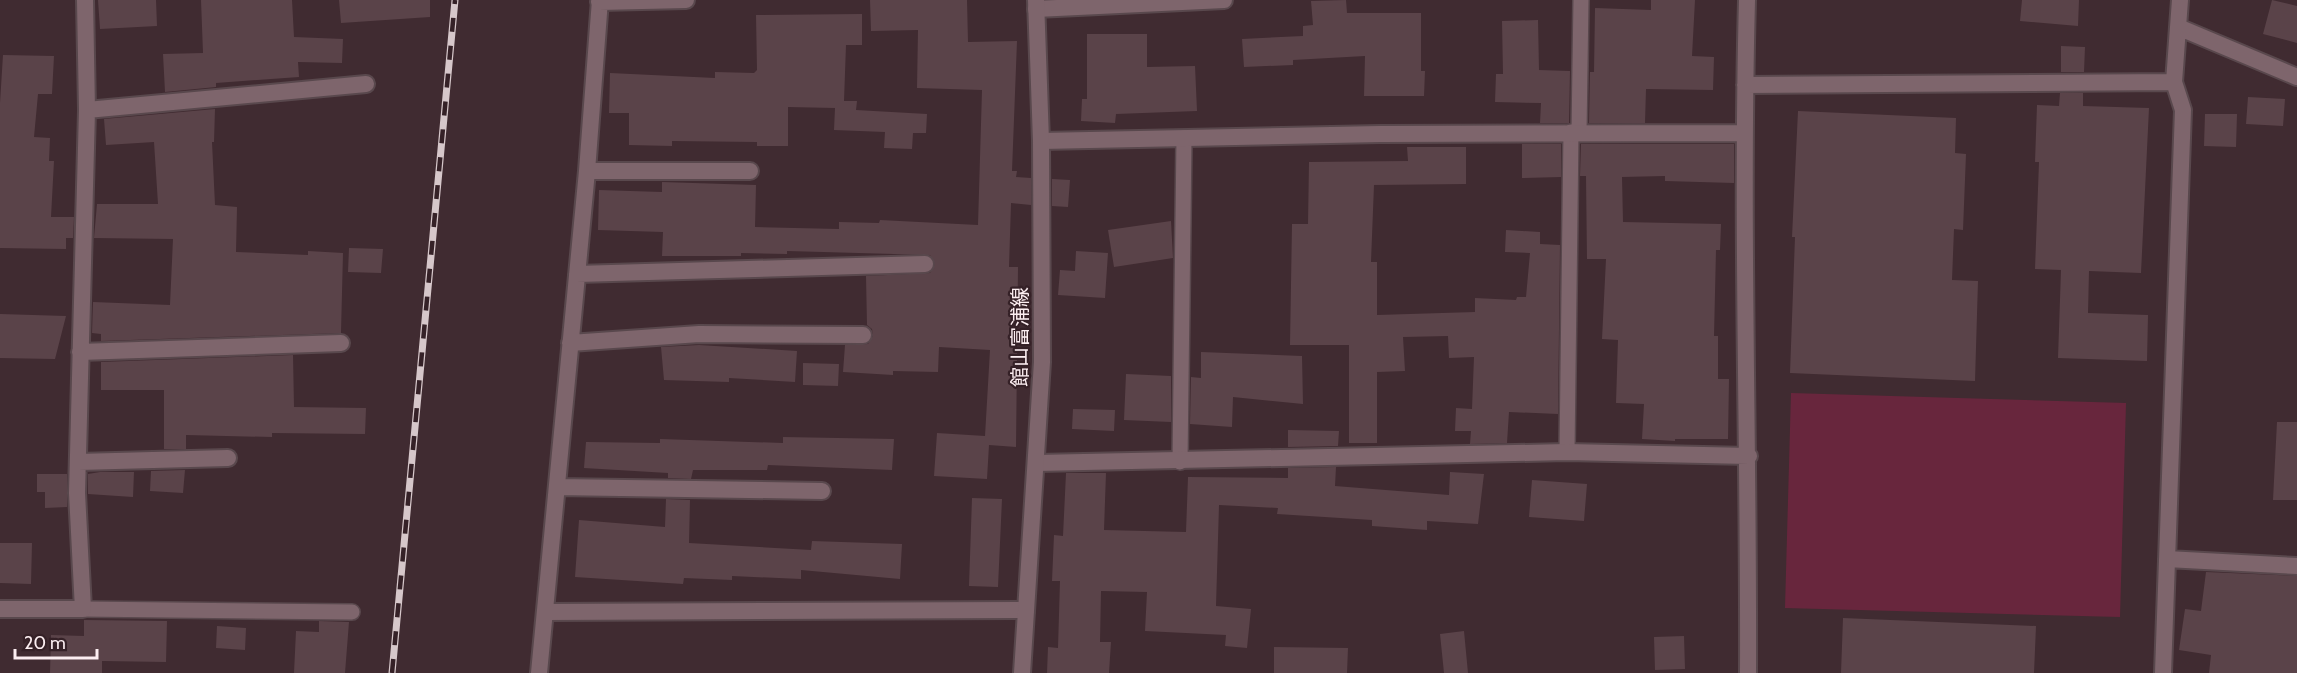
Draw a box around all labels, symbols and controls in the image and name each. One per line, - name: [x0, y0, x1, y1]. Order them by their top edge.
- street label: 館山富浦線: [1008, 287, 1032, 387]
- scale bar: [15, 622, 98, 660]
- text: 20 m: [24, 632, 66, 654]

